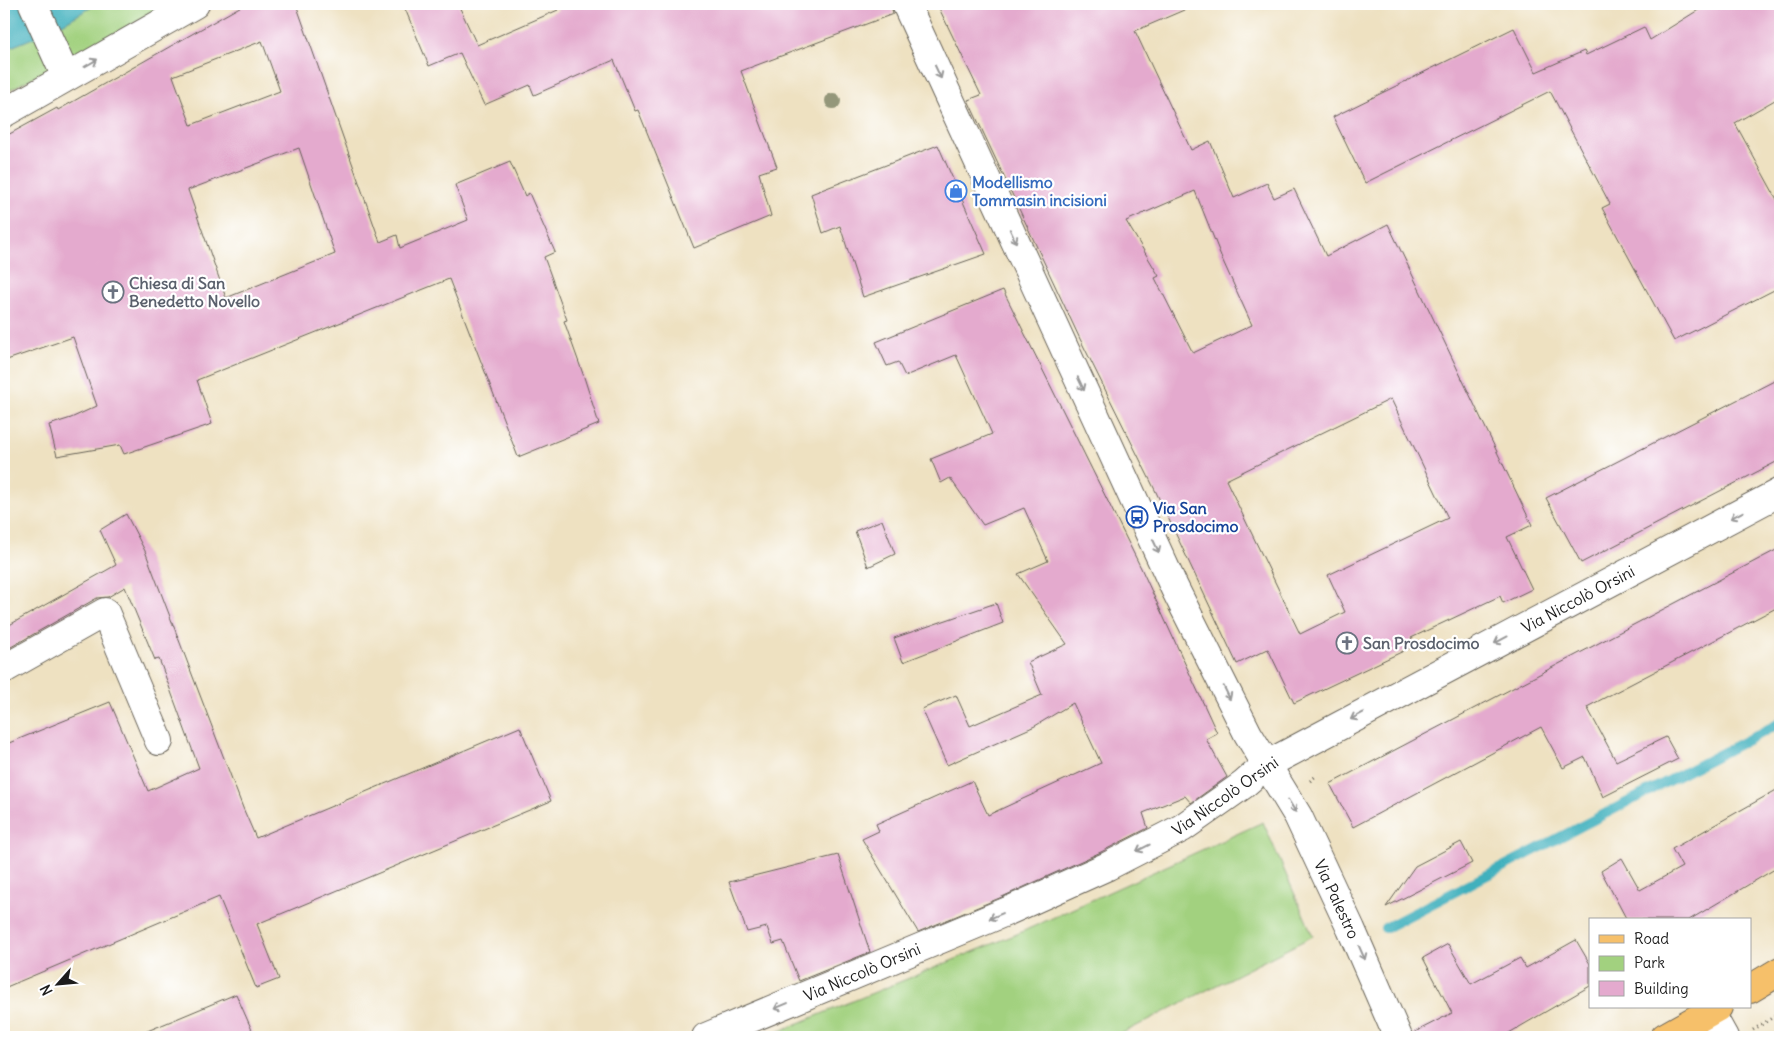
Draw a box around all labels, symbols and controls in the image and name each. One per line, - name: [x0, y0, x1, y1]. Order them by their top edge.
- one-way arrow: [84, 57, 98, 67]
- one-way arrow: [934, 64, 944, 79]
- place label: Modellismo Tommasin incisioni: [972, 172, 1107, 210]
- shop icon: Modellismo Tommasin incisioni: [944, 179, 968, 203]
- one-way arrow: [1009, 228, 1019, 243]
- place label: Chiesa di San Benedetto Novello: [129, 273, 260, 311]
- church icon: Chiesa di San Benedetto Novello: [101, 280, 125, 304]
- one-way arrow: [1077, 376, 1086, 391]
- place label: Via San Prosdocimo: [1153, 498, 1238, 536]
- bus stop icon: Via San Prosdocimo: [1125, 505, 1149, 529]
- one-way arrow: [1730, 510, 1745, 520]
- one-way arrow: [1152, 538, 1161, 553]
- street label: Via Niccolò Orsini: [1518, 561, 1638, 637]
- church icon: San Prosdocimo: [1335, 631, 1359, 655]
- place label: San Prosdocimo: [1363, 633, 1480, 653]
- one-way arrow: [1494, 636, 1509, 645]
- one-way arrow: [1222, 685, 1232, 700]
- one-way arrow: [1350, 711, 1365, 721]
- street label: Via Niccolò Orsini: [1168, 752, 1282, 840]
- one-way arrow: [1287, 799, 1297, 813]
- one-way arrow: [1136, 843, 1151, 853]
- street label: Via Palestro: [1310, 856, 1364, 942]
- one-way arrow: [989, 912, 1004, 922]
- legend: [1589, 918, 1752, 1008]
- text: Road: [1634, 929, 1669, 948]
- street label: Via Niccolò Orsini: [801, 938, 923, 1006]
- one-way arrow: [1357, 945, 1367, 960]
- text: Park: [1634, 953, 1665, 972]
- north arrow: [32, 958, 82, 1008]
- text: Building: [1634, 979, 1689, 998]
- text: N: [36, 982, 57, 998]
- one-way arrow: [774, 1002, 790, 1011]

